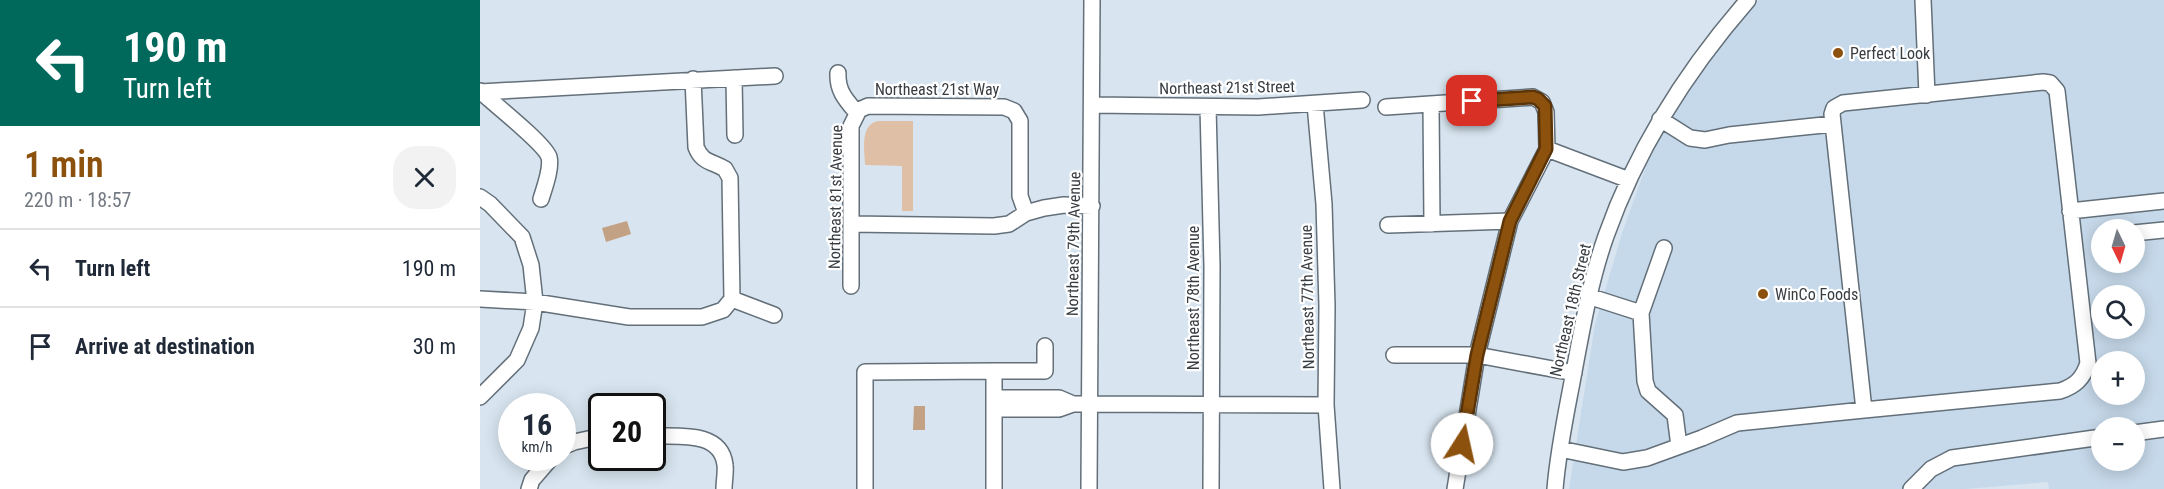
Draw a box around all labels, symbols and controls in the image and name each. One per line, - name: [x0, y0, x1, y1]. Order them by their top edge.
- text: 190 m: [123, 23, 228, 72]
- icon: left: [24, 24, 102, 102]
- place label: Perfect Look: [1850, 44, 1931, 63]
- marker: Perfect Look: [1831, 46, 1845, 60]
- text: Turn left: [123, 73, 212, 105]
- pin: [1446, 75, 1497, 126]
- street label: Northeast 21st Street: [1159, 77, 1295, 98]
- street label: Northeast 21st Way: [875, 80, 999, 99]
- icon: arrive: [1455, 84, 1488, 117]
- street label: Northeast 81st Avenue: [825, 125, 846, 269]
- text: 1 min: [24, 144, 104, 186]
- button: close: [393, 146, 456, 209]
- street label: Northeast 79th Avenue: [1063, 172, 1084, 316]
- text: 220 m · 18:57: [24, 188, 131, 212]
- north arrow: [2091, 219, 2145, 273]
- map controls: [2091, 219, 2145, 471]
- street label: Northeast 77th Avenue: [1297, 225, 1318, 369]
- street label: Northeast 78th Avenue: [1184, 226, 1203, 370]
- street label: Northeast 18th Street: [1546, 241, 1595, 378]
- icon: left: [24, 252, 57, 285]
- text: Turn left: [75, 256, 150, 281]
- text: 190 m: [402, 256, 456, 281]
- place label: WinCo Foods: [1775, 285, 1858, 304]
- button: search: [2091, 285, 2145, 339]
- marker: WinCo Foods: [1756, 287, 1770, 301]
- icon: arrive: [24, 330, 57, 363]
- text: Arrive at destination: [75, 334, 255, 359]
- text: 30 m: [413, 334, 456, 359]
- button: +: [2091, 351, 2145, 405]
- speed limit sign: 20: [588, 393, 666, 471]
- text: 16: [522, 407, 552, 442]
- position arrow: [1430, 412, 1494, 476]
- button: −: [2091, 417, 2145, 471]
- text: km/h: [522, 438, 552, 456]

